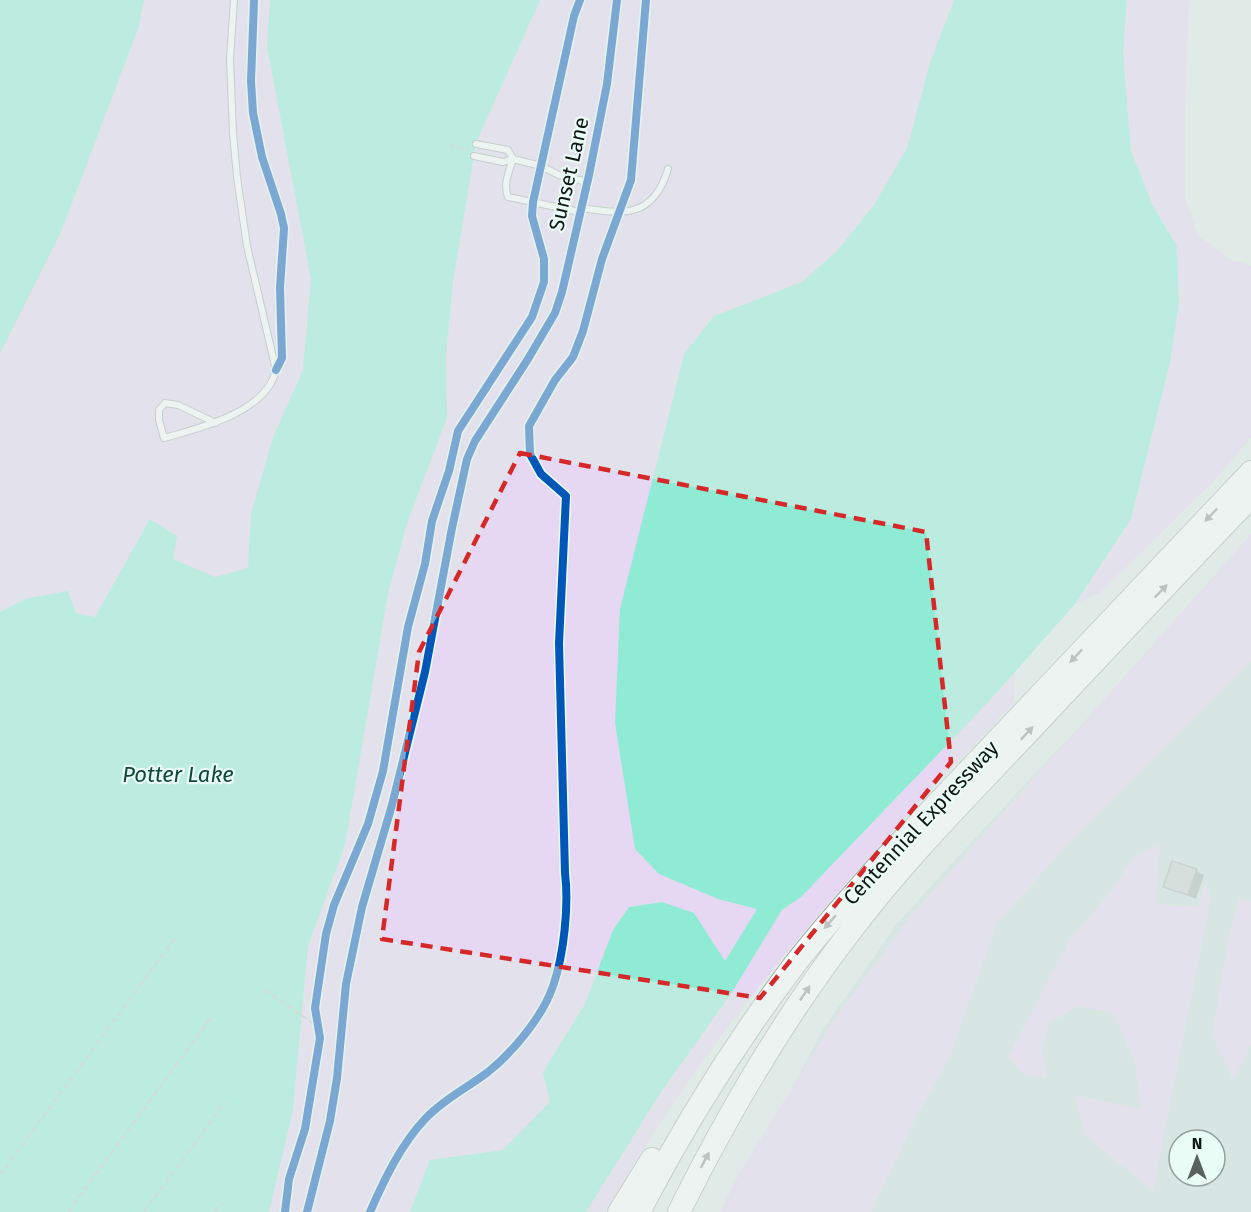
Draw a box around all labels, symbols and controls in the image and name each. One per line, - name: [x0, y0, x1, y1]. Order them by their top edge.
- street label: Sunset Lane: [543, 115, 595, 233]
- one-way arrow: [1204, 507, 1218, 522]
- one-way arrow: [1154, 584, 1168, 599]
- one-way arrow: [1070, 648, 1084, 662]
- one-way arrow: [1020, 726, 1033, 741]
- street label: Centennial Expressway: [838, 735, 1004, 911]
- water label: Potter Lake: [122, 761, 234, 788]
- one-way arrow: [824, 914, 837, 929]
- one-way arrow: [799, 985, 811, 1001]
- north arrow: [1167, 1128, 1227, 1188]
- text: N: [1192, 1134, 1202, 1153]
- one-way arrow: [700, 1151, 710, 1168]

